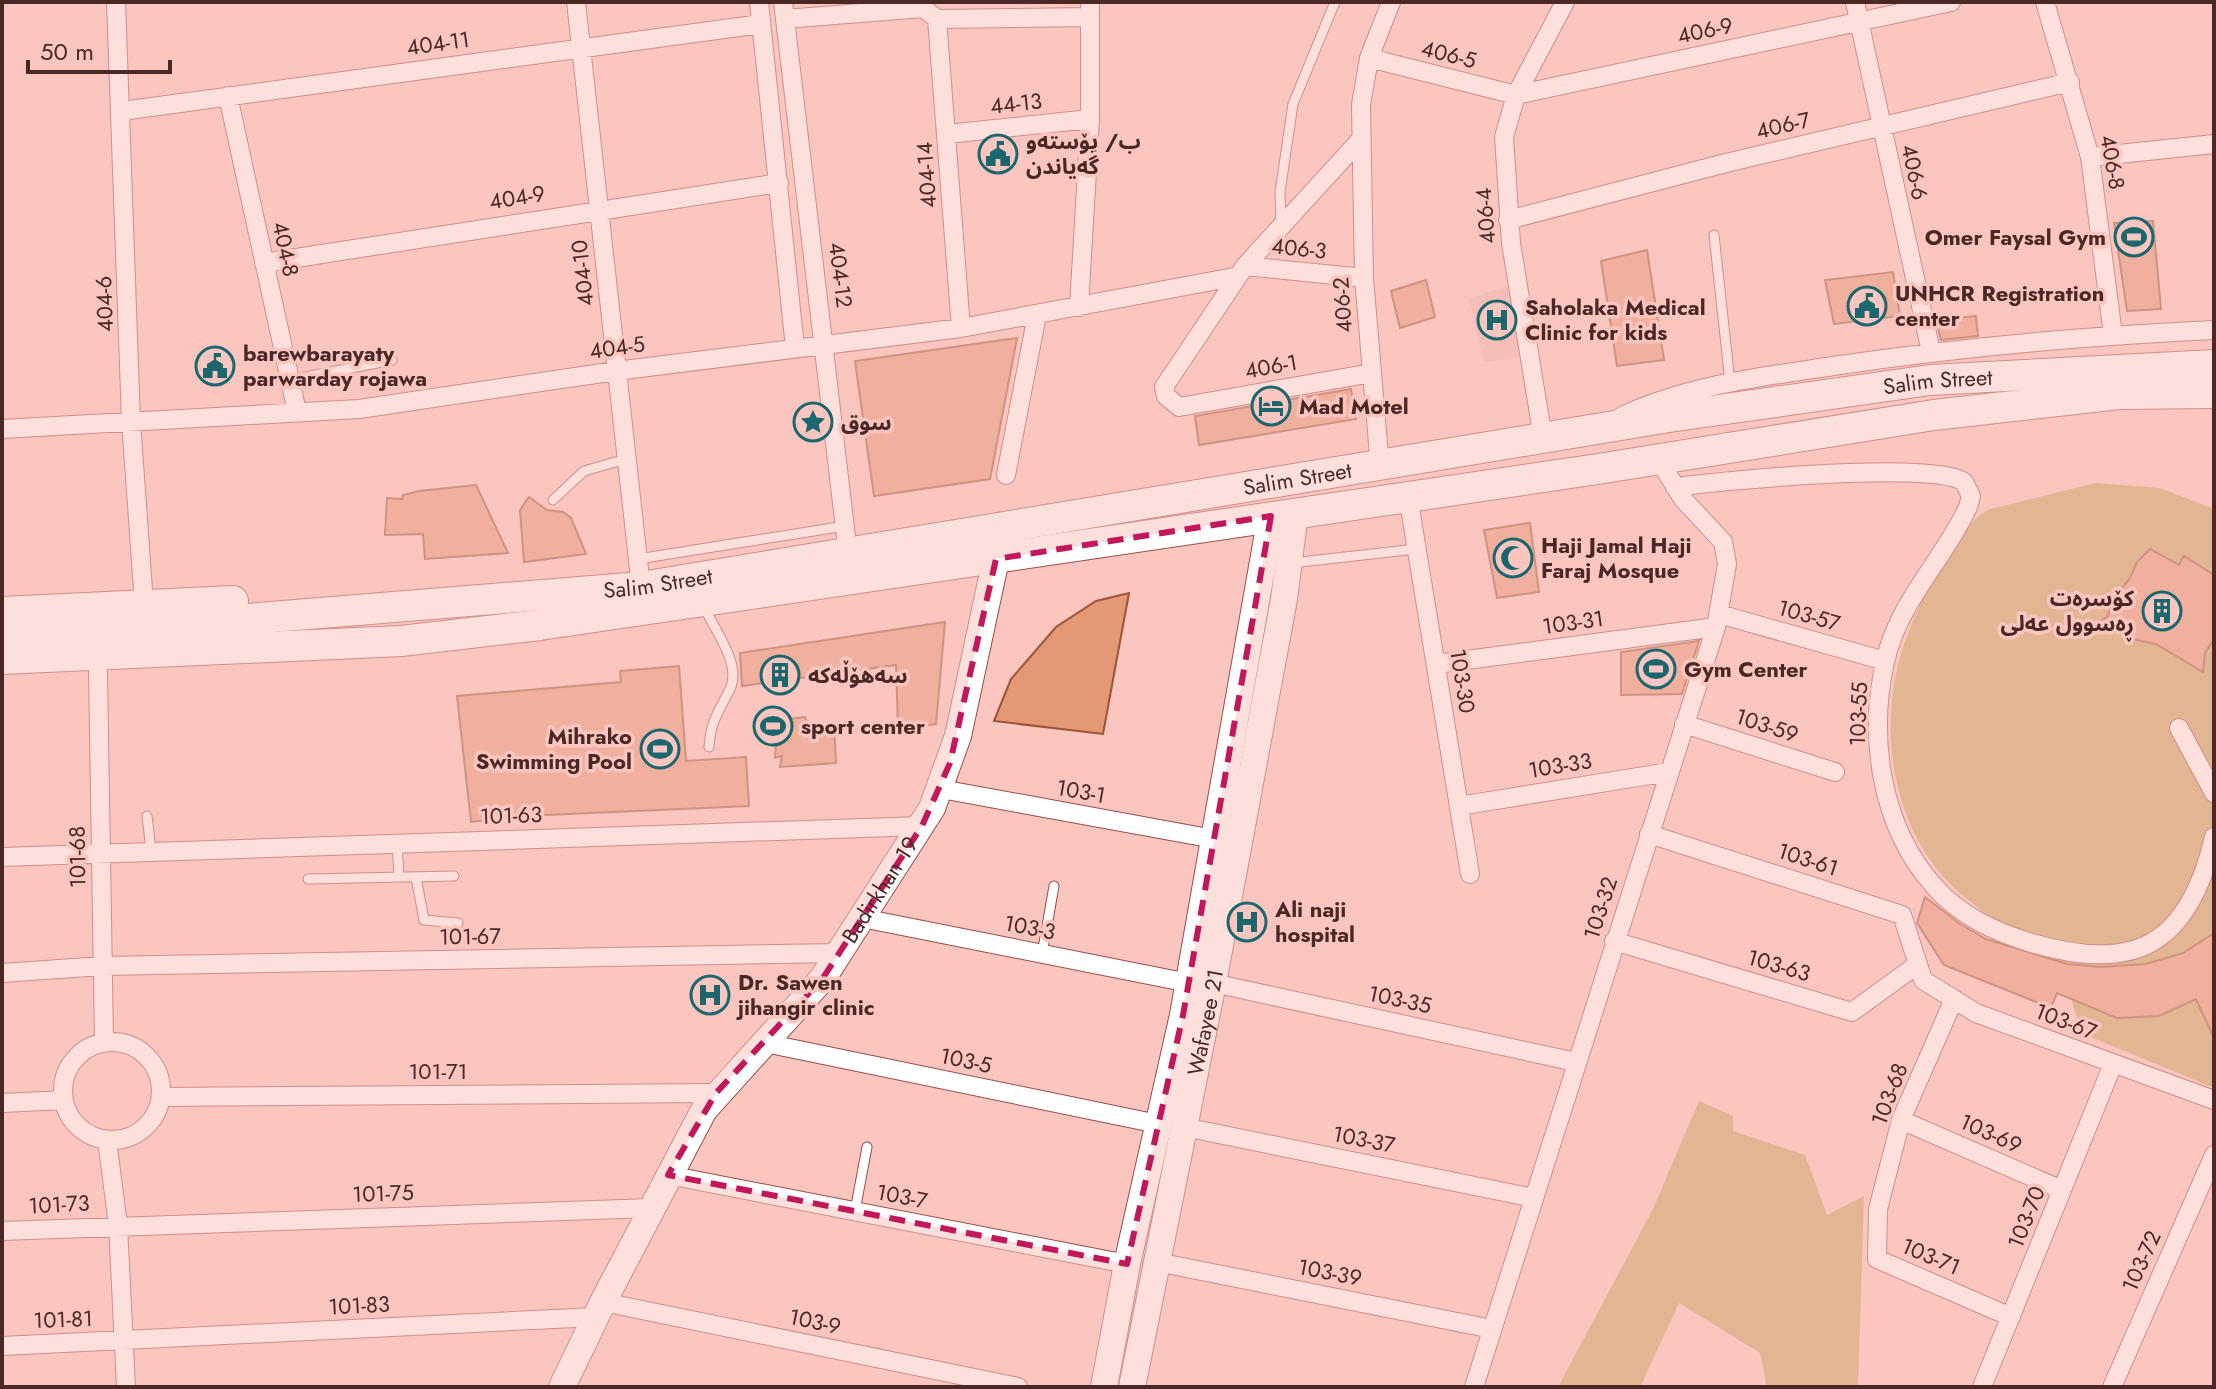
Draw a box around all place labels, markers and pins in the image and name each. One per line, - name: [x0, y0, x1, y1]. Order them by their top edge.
- place label: ب/ پۆستەو گەیاندن: [1026, 125, 1141, 182]
- public building icon: ب/ پۆستەو گەیاندن: [977, 133, 1019, 175]
- sports icon: Omer Faysal Gym: [2113, 216, 2155, 258]
- place label: Omer Faysal Gym: [1925, 221, 2106, 253]
- place label: UNHCR Registration center: [1895, 277, 2104, 334]
- public building icon: UNHCR Registration center: [1846, 285, 1888, 327]
- place label: Saholaka Medical Clinic for kids: [1525, 291, 1706, 348]
- hospital icon: Saholaka Medical Clinic for kids: [1476, 299, 1518, 341]
- place label: barewbarayaty parwarday rojawa: [243, 337, 427, 394]
- public building icon: barewbarayaty parwarday rojawa: [194, 345, 236, 387]
- hotel icon: Mad Motel: [1250, 385, 1292, 427]
- place label: Mad Motel: [1299, 390, 1409, 422]
- place icon: سوق: [792, 401, 834, 443]
- place label: سوق: [841, 406, 892, 438]
- place label: Haji Jamal Haji Faraj Mosque: [1541, 529, 1692, 586]
- mosque icon: Haji Jamal Haji Faraj Mosque: [1492, 537, 1534, 579]
- place label: کۆسرەت ڕەسوول عەلی: [2001, 582, 2135, 642]
- building icon: کۆسرەت ڕەسوول عەلی: [2141, 590, 2183, 632]
- sports icon: Gym Center: [1635, 648, 1677, 690]
- place label: Gym Center: [1684, 653, 1808, 685]
- building icon: سەهۆڵەکە: [759, 654, 801, 696]
- place label: سەهۆڵەکە: [808, 659, 908, 691]
- sports icon: sport center: [752, 705, 794, 747]
- place label: sport center: [801, 710, 925, 742]
- place label: Mihrako Swimming Pool: [476, 720, 632, 777]
- sports icon: Mihrako Swimming Pool: [639, 728, 681, 770]
- place label: Ali naji hospital: [1274, 893, 1355, 950]
- hospital icon: Ali naji hospital: [1226, 901, 1268, 943]
- place label: Dr. Sawen jihangir clinic: [735, 966, 875, 1023]
- hospital icon: Dr. Sawen jihangir clinic: [689, 974, 731, 1016]

